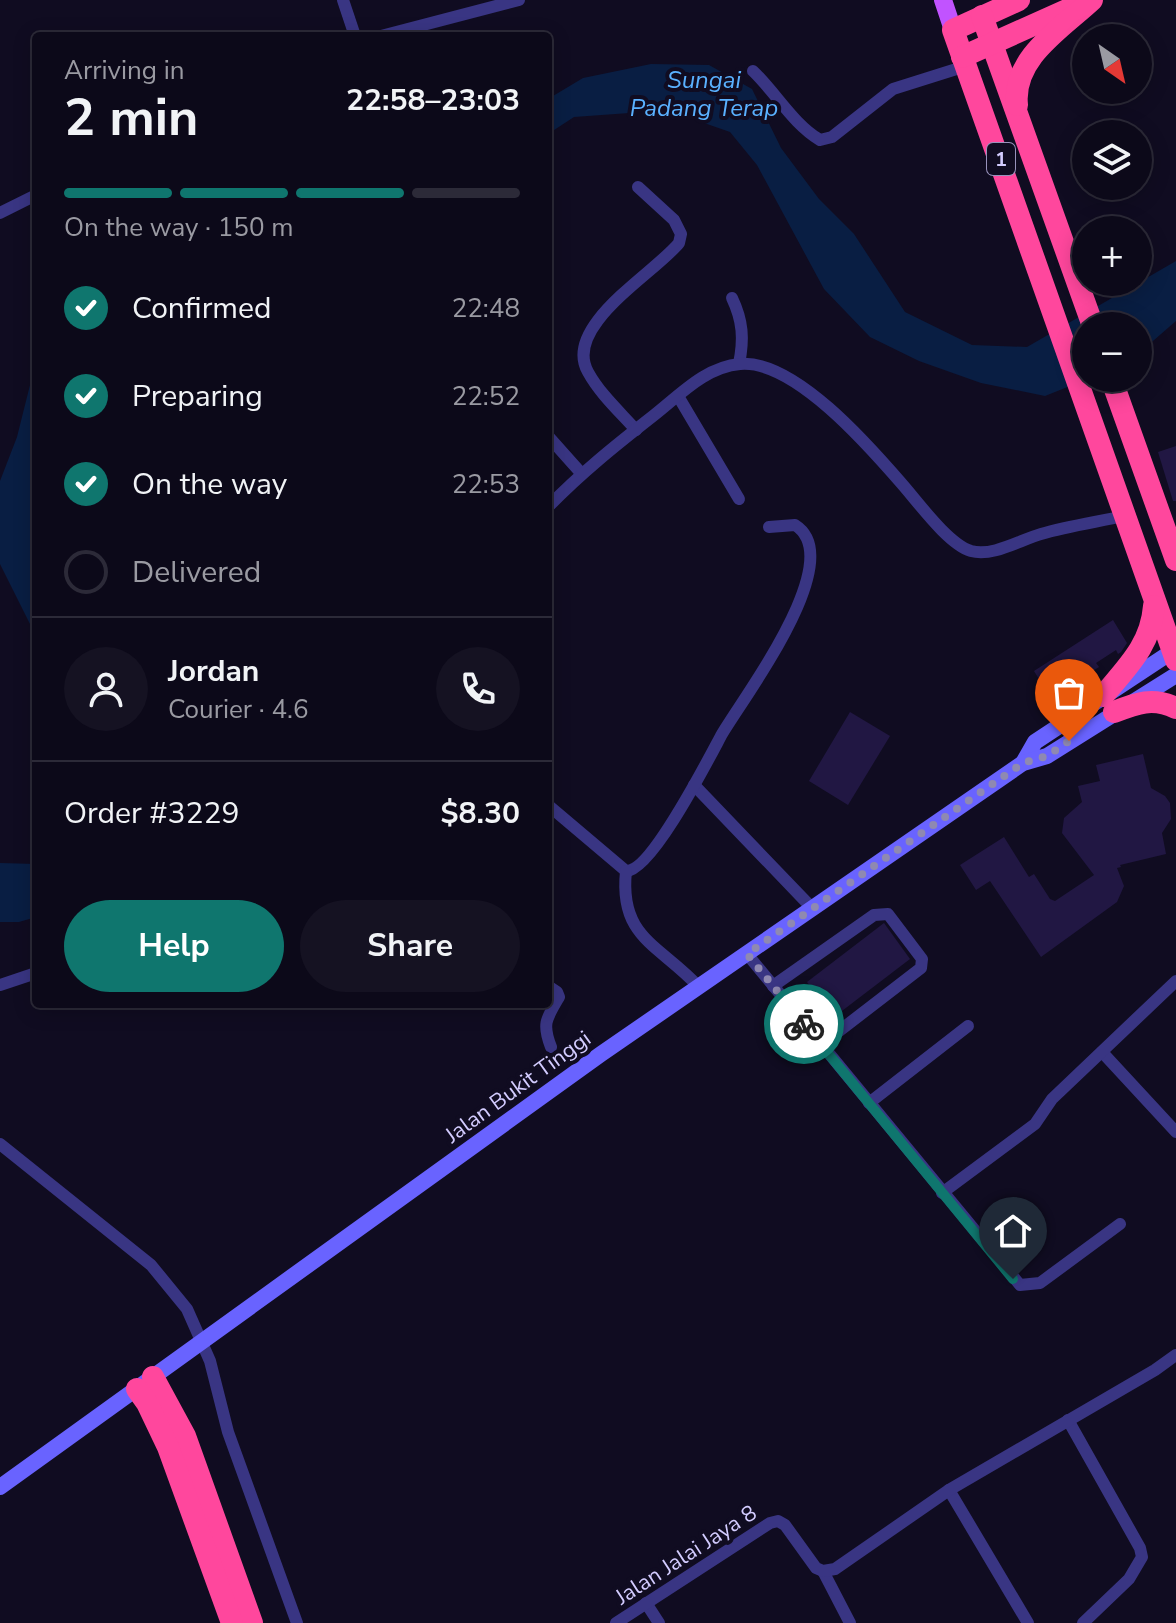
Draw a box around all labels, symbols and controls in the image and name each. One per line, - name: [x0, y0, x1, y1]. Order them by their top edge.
- north arrow: [1072, 24, 1152, 104]
- map controls: [1072, 24, 1152, 392]
- text: Arriving in: [64, 53, 185, 88]
- water label: Sungai Padang Terap: [630, 64, 778, 124]
- text: 22:58–23:03: [346, 80, 520, 121]
- text: 2 min: [64, 82, 199, 153]
- button: layers: [1072, 120, 1152, 200]
- road number: 1: [987, 143, 1015, 175]
- text: On the way · 150 m: [64, 210, 293, 245]
- button: +: [1072, 216, 1152, 296]
- icon: check: [64, 286, 108, 330]
- text: Confirmed: [132, 288, 272, 329]
- text: 22:48: [452, 291, 520, 326]
- button: −: [1072, 312, 1152, 392]
- icon: check: [64, 374, 108, 418]
- text: Preparing: [132, 376, 263, 417]
- text: 22:52: [452, 379, 520, 414]
- icon: check: [64, 462, 108, 506]
- text: On the way: [132, 464, 287, 505]
- text: 22:53: [452, 467, 520, 502]
- text: Delivered: [132, 552, 261, 593]
- button: person: [64, 647, 148, 731]
- button: phone: [436, 647, 520, 731]
- text: Jordan: [168, 651, 259, 692]
- pin: [1035, 659, 1103, 741]
- icon: bag: [1047, 671, 1091, 715]
- text: Courier · 4.6: [168, 692, 309, 727]
- text: Order #3229: [64, 793, 239, 834]
- text: $8.30: [441, 793, 520, 834]
- button: Help: [64, 900, 284, 992]
- button: Share: [300, 900, 520, 992]
- courier: [764, 984, 844, 1064]
- icon: bike: [782, 1002, 826, 1046]
- street label: Jalan Bukit Tinggi: [438, 1024, 597, 1151]
- pin: [979, 1197, 1047, 1279]
- icon: home: [991, 1209, 1035, 1253]
- street label: Jalan Jalai Jaya 8: [609, 1498, 763, 1613]

